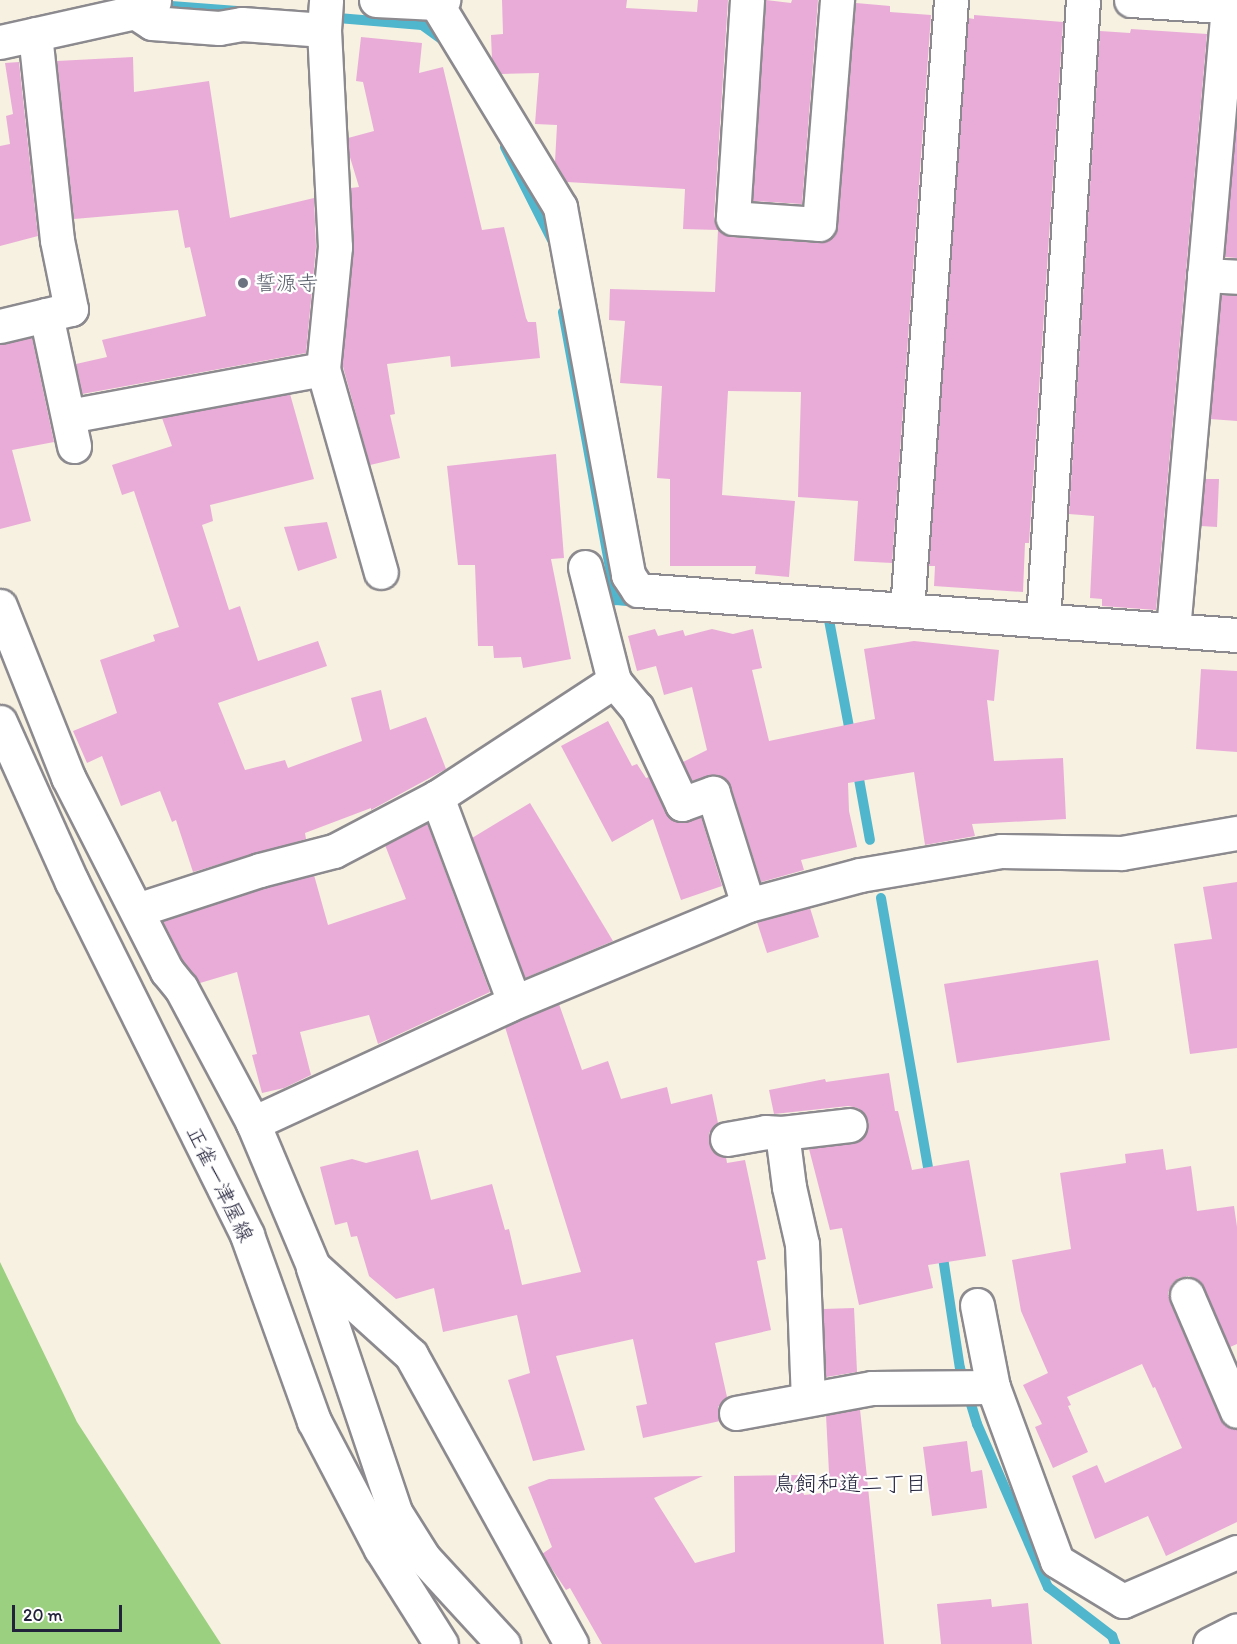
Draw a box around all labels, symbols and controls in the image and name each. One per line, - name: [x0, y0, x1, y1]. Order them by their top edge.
- place label: 誓源寺: [255, 270, 318, 296]
- marker: 誓源寺: [236, 276, 250, 290]
- street label: 正雀一津屋線: [181, 1122, 259, 1246]
- district label: 鳥飼和道二丁目: [773, 1471, 927, 1497]
- scale bar: [15, 1593, 124, 1631]
- text: 20 m: [23, 1604, 63, 1626]

